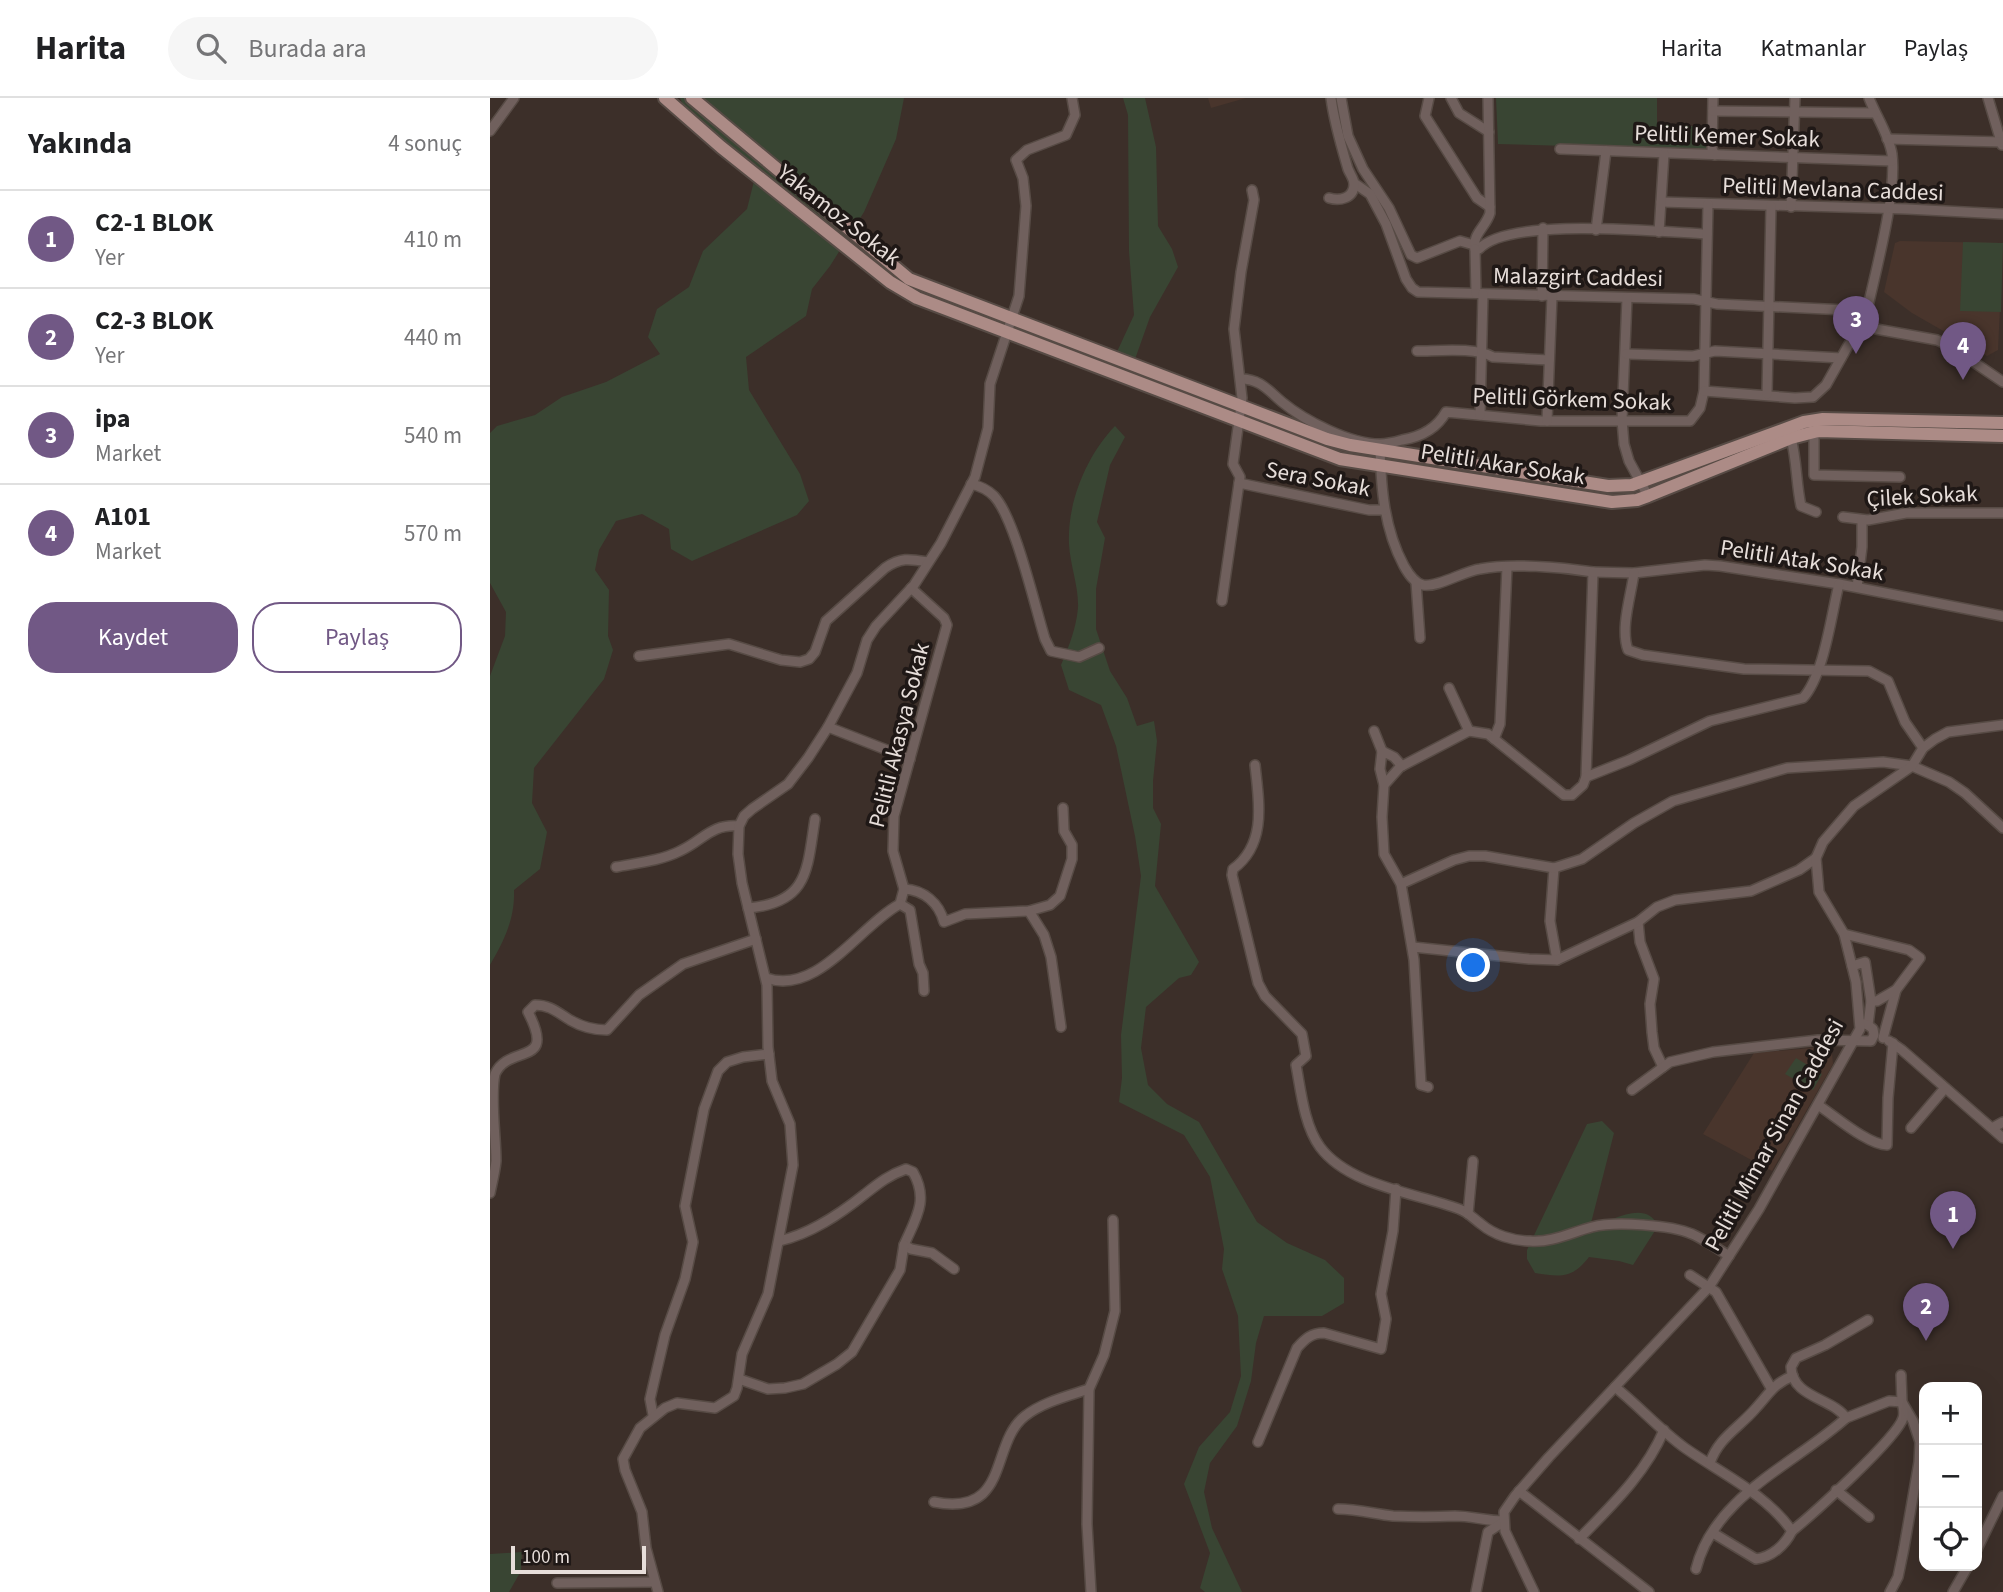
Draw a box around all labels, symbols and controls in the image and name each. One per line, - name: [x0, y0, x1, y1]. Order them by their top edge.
- search box: [168, 17, 658, 80]
- text: Harita: [35, 25, 126, 72]
- icon: search: [192, 29, 230, 67]
- text: Burada ara: [248, 30, 367, 67]
- text: Harita: [1661, 31, 1722, 66]
- text: Katmanlar: [1760, 31, 1866, 66]
- text: Paylaş: [1904, 31, 1968, 66]
- street label: Pelitli Kemer Sokak: [1634, 116, 1821, 156]
- text: Yakında: [28, 122, 132, 165]
- text: 4 sonuç: [388, 127, 462, 160]
- street label: Yakamoz Sokak: [770, 156, 908, 274]
- street label: Pelitli Mevlana Caddesi: [1722, 169, 1944, 209]
- text: C2-1 BLOK: [95, 204, 213, 241]
- text: 1: [45, 223, 57, 256]
- text: 410 m: [404, 223, 462, 256]
- text: Yer: [95, 241, 124, 274]
- street label: Malazgirt Caddesi: [1493, 259, 1663, 295]
- pin: 3: [1833, 296, 1879, 354]
- text: C2-3 BLOK: [95, 302, 213, 339]
- text: 2: [45, 321, 57, 354]
- text: 440 m: [404, 321, 462, 354]
- pin: 4: [1940, 322, 1986, 380]
- text: Yer: [95, 339, 124, 372]
- street label: Pelitli Görkem Sokak: [1472, 379, 1673, 419]
- text: ipa: [95, 400, 131, 437]
- text: 3: [45, 419, 57, 452]
- text: 540 m: [404, 419, 462, 452]
- street label: Pelitli Akar Sokak: [1418, 435, 1588, 493]
- text: Market: [95, 437, 161, 470]
- street label: Sera Sokak: [1263, 453, 1374, 505]
- street label: Çilek Sokak: [1866, 477, 1979, 515]
- text: A101: [95, 498, 151, 535]
- text: 4: [45, 517, 57, 550]
- text: 570 m: [404, 517, 462, 550]
- street label: Pelitli Atak Sokak: [1718, 531, 1887, 589]
- text: Market: [95, 535, 161, 568]
- button: Kaydet: [28, 602, 238, 673]
- button: Paylaş: [252, 602, 462, 673]
- street label: Pelitli Akasya Sokak: [860, 638, 938, 831]
- your location: [1456, 948, 1490, 982]
- street label: Pelitli Mimar Sinan Caddesi: [1696, 1013, 1852, 1257]
- pin: 1: [1930, 1191, 1976, 1249]
- pin: 2: [1903, 1283, 1949, 1341]
- map controls: [1919, 1382, 1982, 1571]
- button: +: [1919, 1382, 1982, 1445]
- button: −: [1919, 1445, 1982, 1508]
- button: locate: [1919, 1508, 1982, 1571]
- scale bar: [511, 1543, 646, 1575]
- text: 100 m: [522, 1544, 570, 1571]

